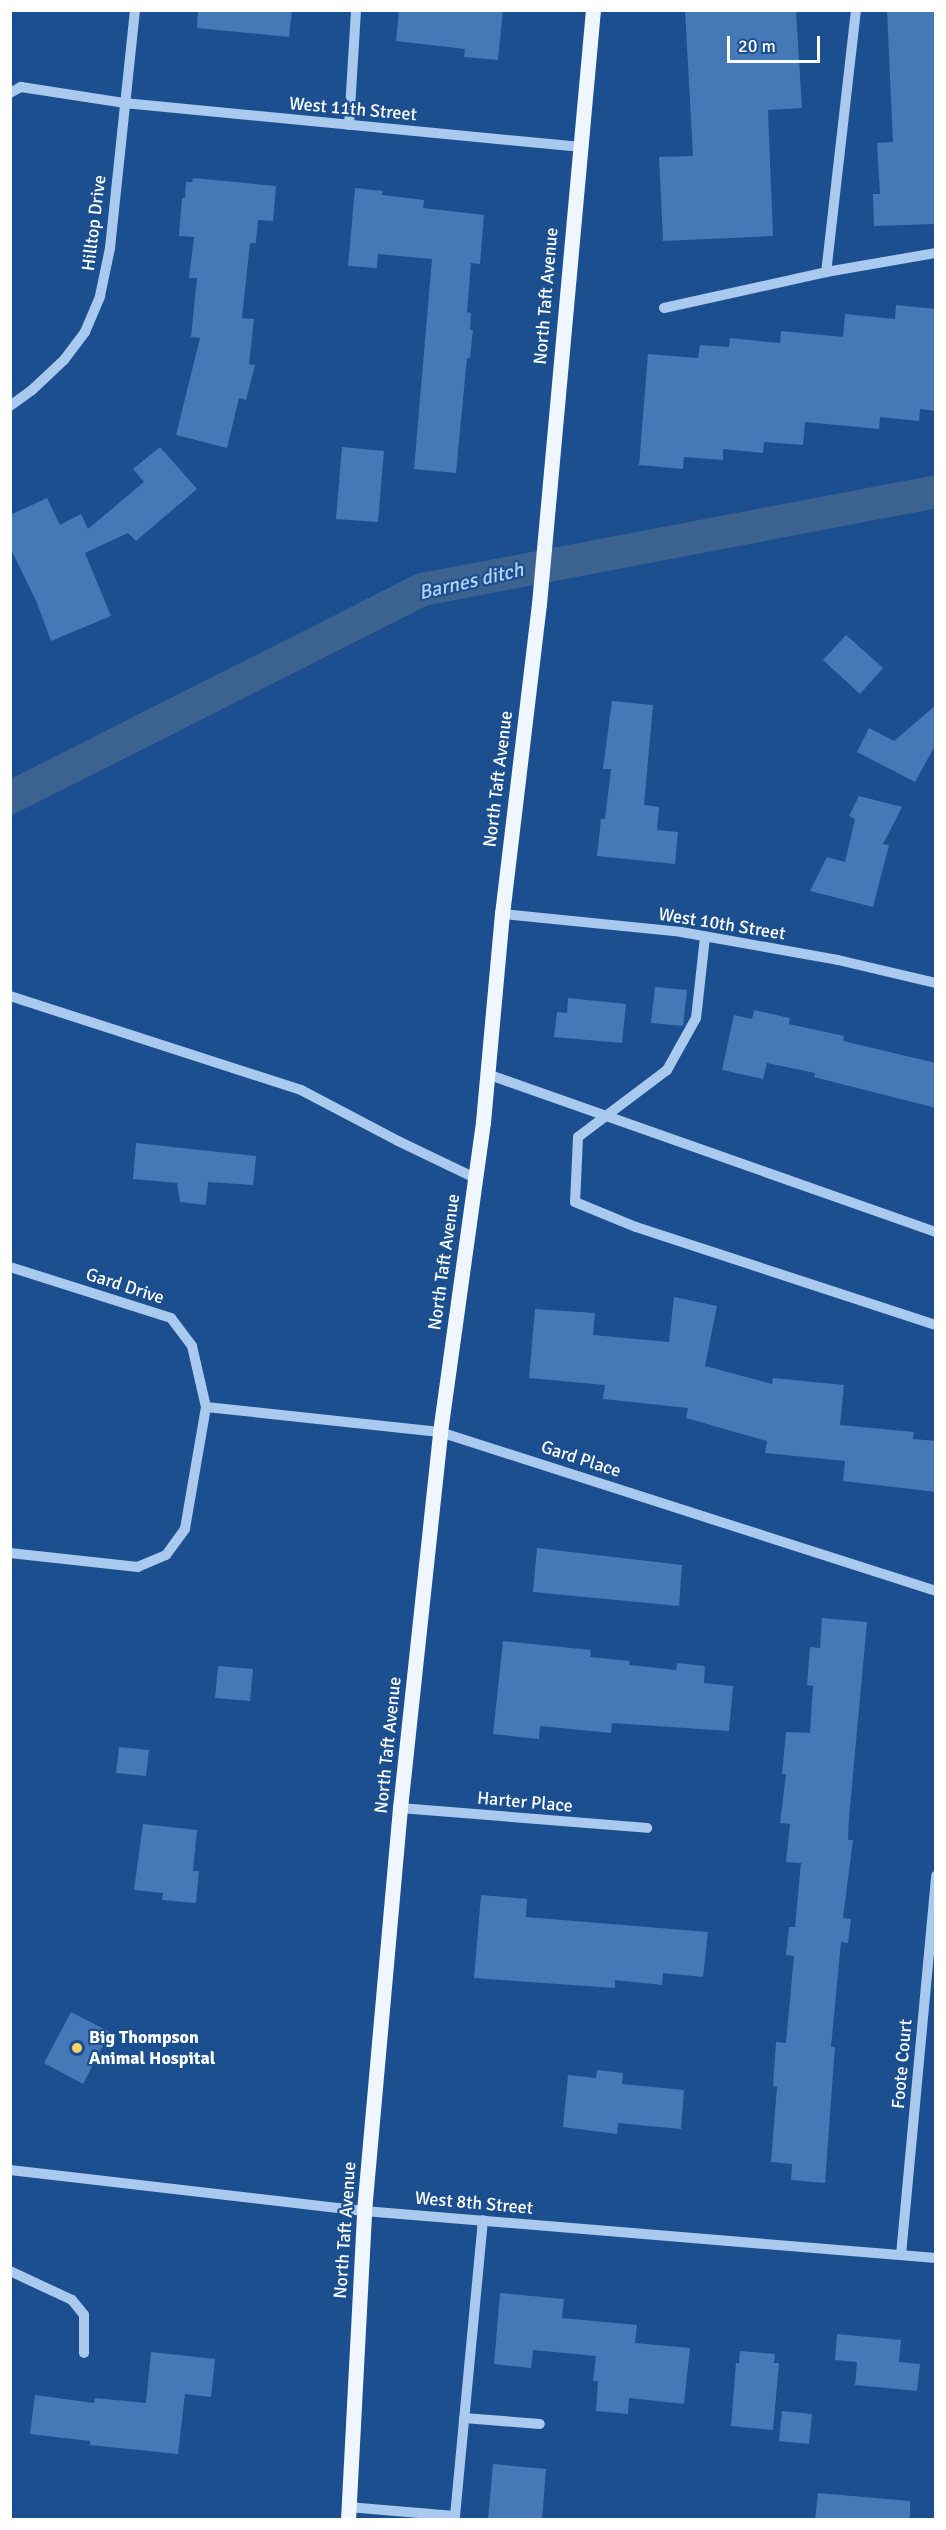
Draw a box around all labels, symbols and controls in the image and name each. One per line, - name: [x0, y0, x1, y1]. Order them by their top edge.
- scale bar: [730, 24, 823, 62]
- text: 20 m: [738, 35, 776, 57]
- street label: West 11th Street: [288, 93, 418, 125]
- street label: Hilltop Drive: [77, 174, 111, 272]
- street label: North Taft Avenue: [529, 227, 563, 365]
- water label: Barnes ditch: [416, 557, 526, 605]
- street label: North Taft Avenue: [479, 710, 517, 848]
- street label: West 10th Street: [657, 903, 787, 945]
- street label: North Taft Avenue: [424, 1193, 464, 1331]
- street label: Gard Drive: [83, 1263, 167, 1309]
- street label: Gard Place: [538, 1436, 624, 1482]
- street label: North Taft Avenue: [370, 1676, 406, 1814]
- street label: Harter Place: [476, 1787, 574, 1817]
- street label: Foote Court: [887, 2018, 917, 2110]
- place label: Big Thompson Animal Hospital: [89, 2027, 215, 2070]
- marker: Big Thompson Animal Hospital: [70, 2041, 84, 2055]
- street label: North Taft Avenue: [329, 2161, 361, 2299]
- street label: West 8th Street: [414, 2187, 534, 2219]

